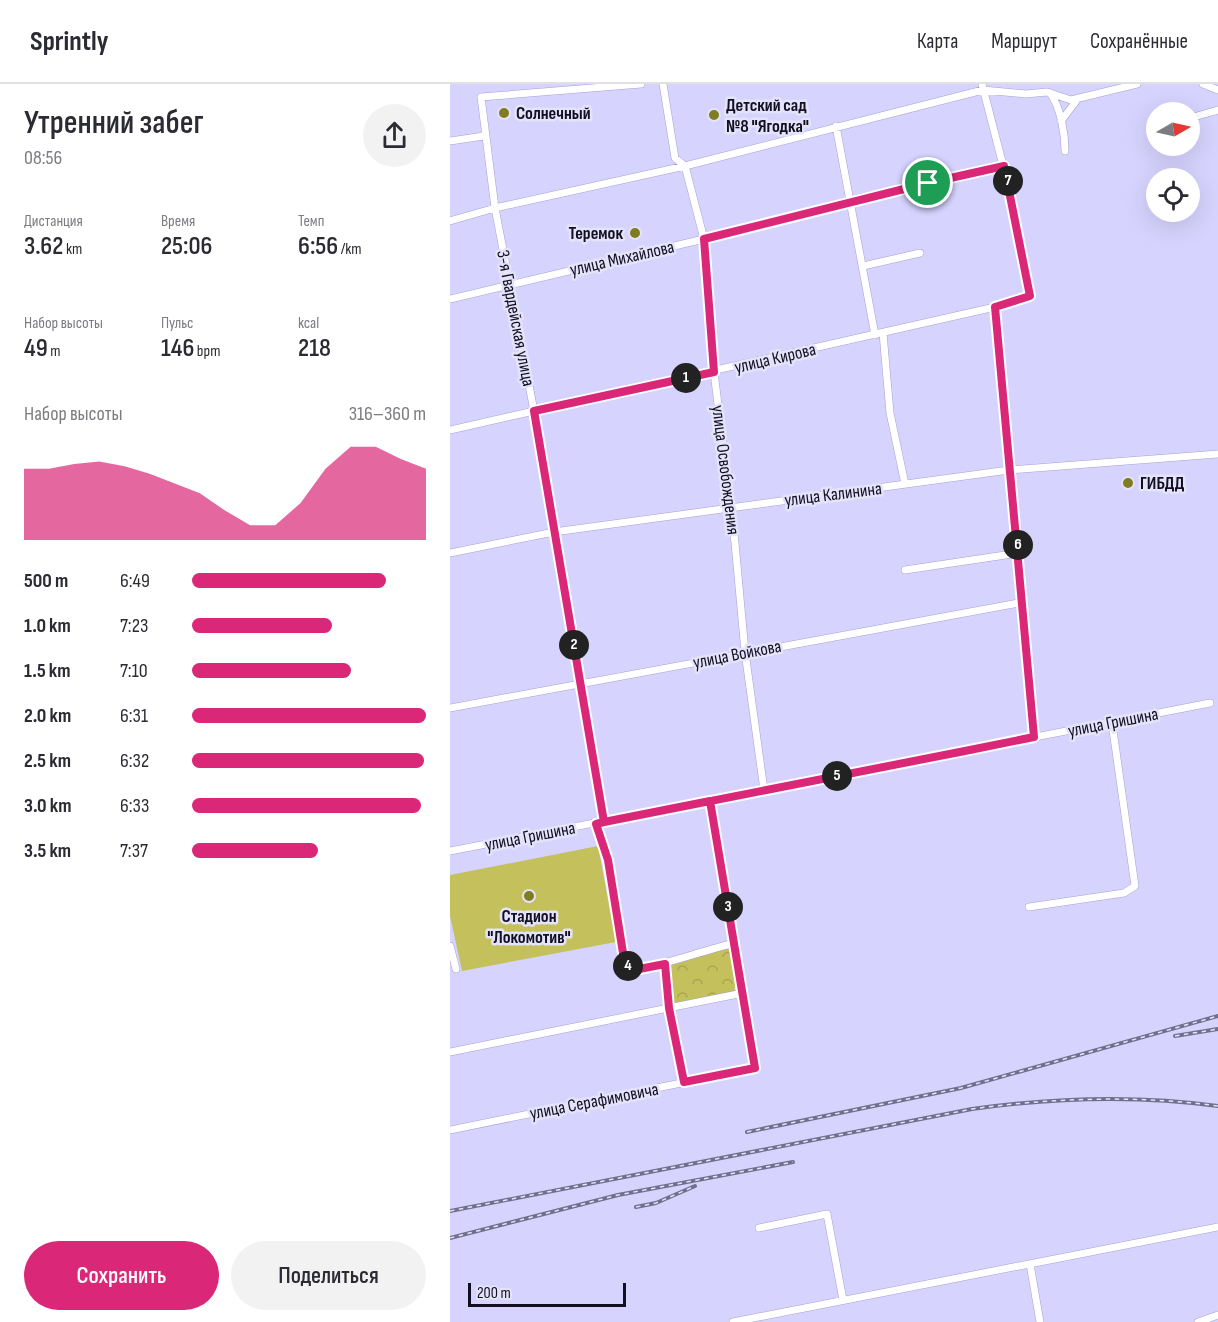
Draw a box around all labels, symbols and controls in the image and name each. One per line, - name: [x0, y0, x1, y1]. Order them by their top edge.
- text: Sprintly: [30, 25, 108, 58]
- text: Карта: [917, 29, 958, 54]
- text: Маршрут: [991, 29, 1057, 54]
- text: Сохранённые: [1090, 29, 1188, 54]
- place label: Детский сад №8 "Ягодка": [726, 95, 809, 137]
- north arrow: [1146, 102, 1200, 156]
- map controls: [1146, 102, 1200, 222]
- text: Утренний забег: [24, 103, 204, 143]
- place label: Солнечный: [516, 103, 591, 124]
- button: share: [363, 104, 426, 167]
- marker: Солнечный: [497, 106, 511, 120]
- marker: Детский сад №8 "Ягодка": [707, 108, 721, 122]
- text: 08:56: [24, 146, 62, 170]
- pin: [902, 157, 953, 208]
- icon: arrive: [911, 166, 944, 199]
- pin: 7: [993, 166, 1023, 196]
- button: locate: [1146, 168, 1200, 222]
- text: 7: [1005, 171, 1011, 190]
- text: Дистанция: [24, 212, 83, 231]
- text: Время: [161, 212, 195, 231]
- text: Темп: [298, 212, 324, 231]
- place label: Теремок: [568, 223, 623, 244]
- marker: Теремок: [628, 226, 642, 240]
- text: 3.62: [24, 231, 63, 262]
- text: 25:06: [161, 231, 212, 262]
- text: 6:56: [298, 231, 338, 262]
- street label: улица Михайлова: [568, 236, 676, 281]
- text: km: [63, 240, 82, 259]
- text: /km: [338, 240, 362, 259]
- street label: 3-я Гвардейская улица: [492, 248, 539, 388]
- text: Набор высоты: [24, 314, 103, 333]
- text: Пульс: [161, 314, 194, 333]
- text: kcal: [298, 314, 319, 333]
- text: 49: [24, 333, 48, 364]
- text: 146: [161, 333, 194, 364]
- text: 218: [298, 333, 331, 364]
- street label: улица Кирова: [732, 339, 818, 378]
- text: m: [48, 342, 60, 361]
- text: bpm: [194, 342, 220, 361]
- pin: 1: [671, 363, 701, 393]
- text: 1: [683, 368, 689, 387]
- text: Набор высоты: [24, 402, 123, 426]
- text: 316–360 m: [349, 402, 426, 426]
- street label: улица Освобождения: [707, 404, 744, 536]
- place label: ГИБДД: [1140, 473, 1185, 494]
- marker: ГИБДД: [1121, 476, 1135, 490]
- street label: улица Калинина: [783, 478, 883, 511]
- pin: 6: [1003, 530, 1033, 560]
- text: 6: [1014, 535, 1022, 554]
- text: 500 m: [24, 569, 68, 593]
- text: 6:49: [120, 569, 150, 593]
- text: 1.0 km: [24, 614, 71, 638]
- text: 7:23: [120, 614, 148, 638]
- pin: 2: [559, 630, 589, 660]
- text: 2: [570, 635, 578, 654]
- street label: улица Войкова: [691, 636, 783, 673]
- text: 1.5 km: [24, 659, 70, 683]
- text: 7:10: [120, 659, 148, 683]
- street label: улица Гришина: [1066, 703, 1160, 742]
- text: 2.0 km: [24, 704, 71, 728]
- text: 6:31: [120, 704, 148, 728]
- text: 2.5 km: [24, 749, 71, 773]
- text: 6:32: [120, 749, 149, 773]
- pin: 5: [822, 761, 852, 791]
- text: 5: [833, 766, 841, 785]
- text: 3.0 km: [24, 794, 71, 818]
- text: 6:33: [120, 794, 149, 818]
- street label: улица Гришина: [483, 817, 577, 856]
- text: 3.5 km: [24, 839, 71, 863]
- text: 7:37: [120, 839, 148, 863]
- marker: Стадион "Локомотив": [522, 889, 536, 903]
- pin: 3: [713, 892, 743, 922]
- text: 3: [724, 897, 732, 916]
- place label: Стадион "Локомотив": [487, 906, 571, 948]
- pin: 4: [613, 951, 643, 981]
- text: 4: [624, 956, 632, 975]
- street label: улица Серафимовича: [528, 1079, 660, 1124]
- button: Сохранить: [24, 1241, 219, 1310]
- button: Поделиться: [231, 1241, 426, 1310]
- scale bar: [468, 1280, 626, 1308]
- text: 200 m: [477, 1284, 511, 1303]

